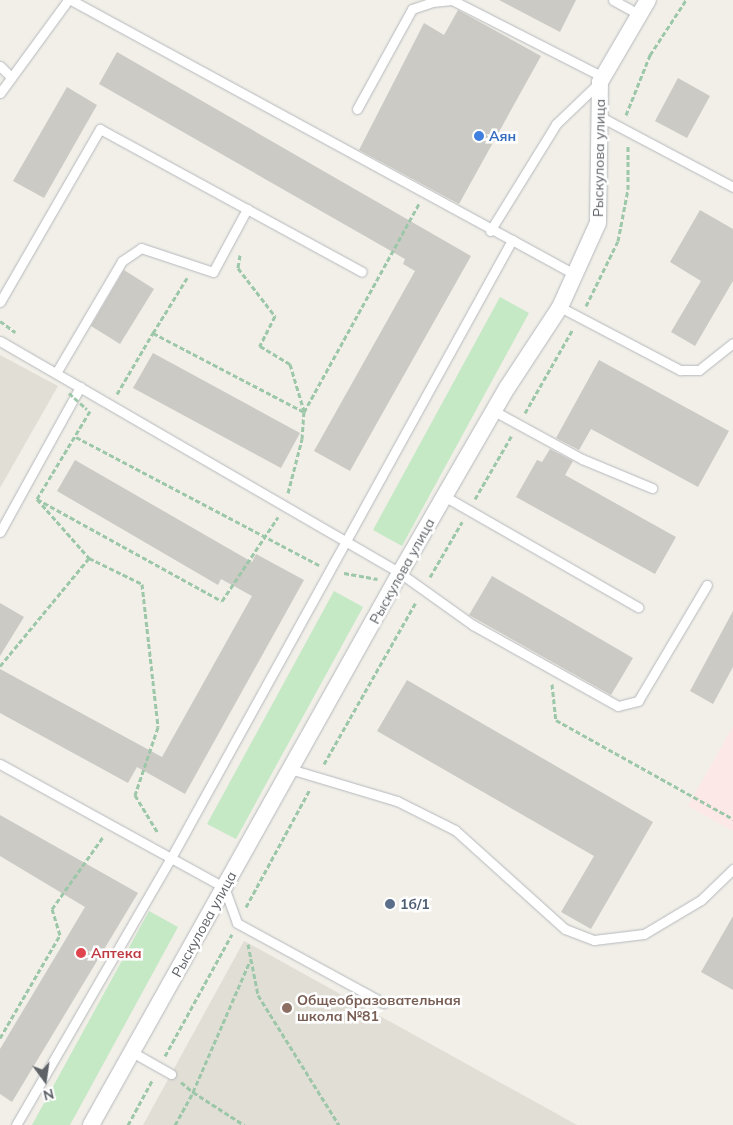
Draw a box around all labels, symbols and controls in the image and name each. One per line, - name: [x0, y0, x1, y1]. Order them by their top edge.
- street label: Рыскулова улица: [590, 99, 608, 217]
- place label: Аян: [489, 128, 516, 144]
- marker: Аян: [473, 130, 485, 142]
- street label: Рыскулова улица: [366, 515, 438, 627]
- street label: Рыскулова улица: [168, 868, 240, 980]
- place label: 1б/1: [400, 896, 430, 912]
- marker: 1б/1: [384, 898, 396, 910]
- place label: Аптека: [91, 945, 142, 961]
- marker: Аптека: [75, 947, 87, 959]
- place label: Общеобразовательная школа №81: [297, 992, 461, 1024]
- marker: Общеобразовательная школа №81: [281, 1002, 293, 1014]
- north arrow: [20, 1055, 70, 1105]
- text: N: [41, 1085, 56, 1105]

